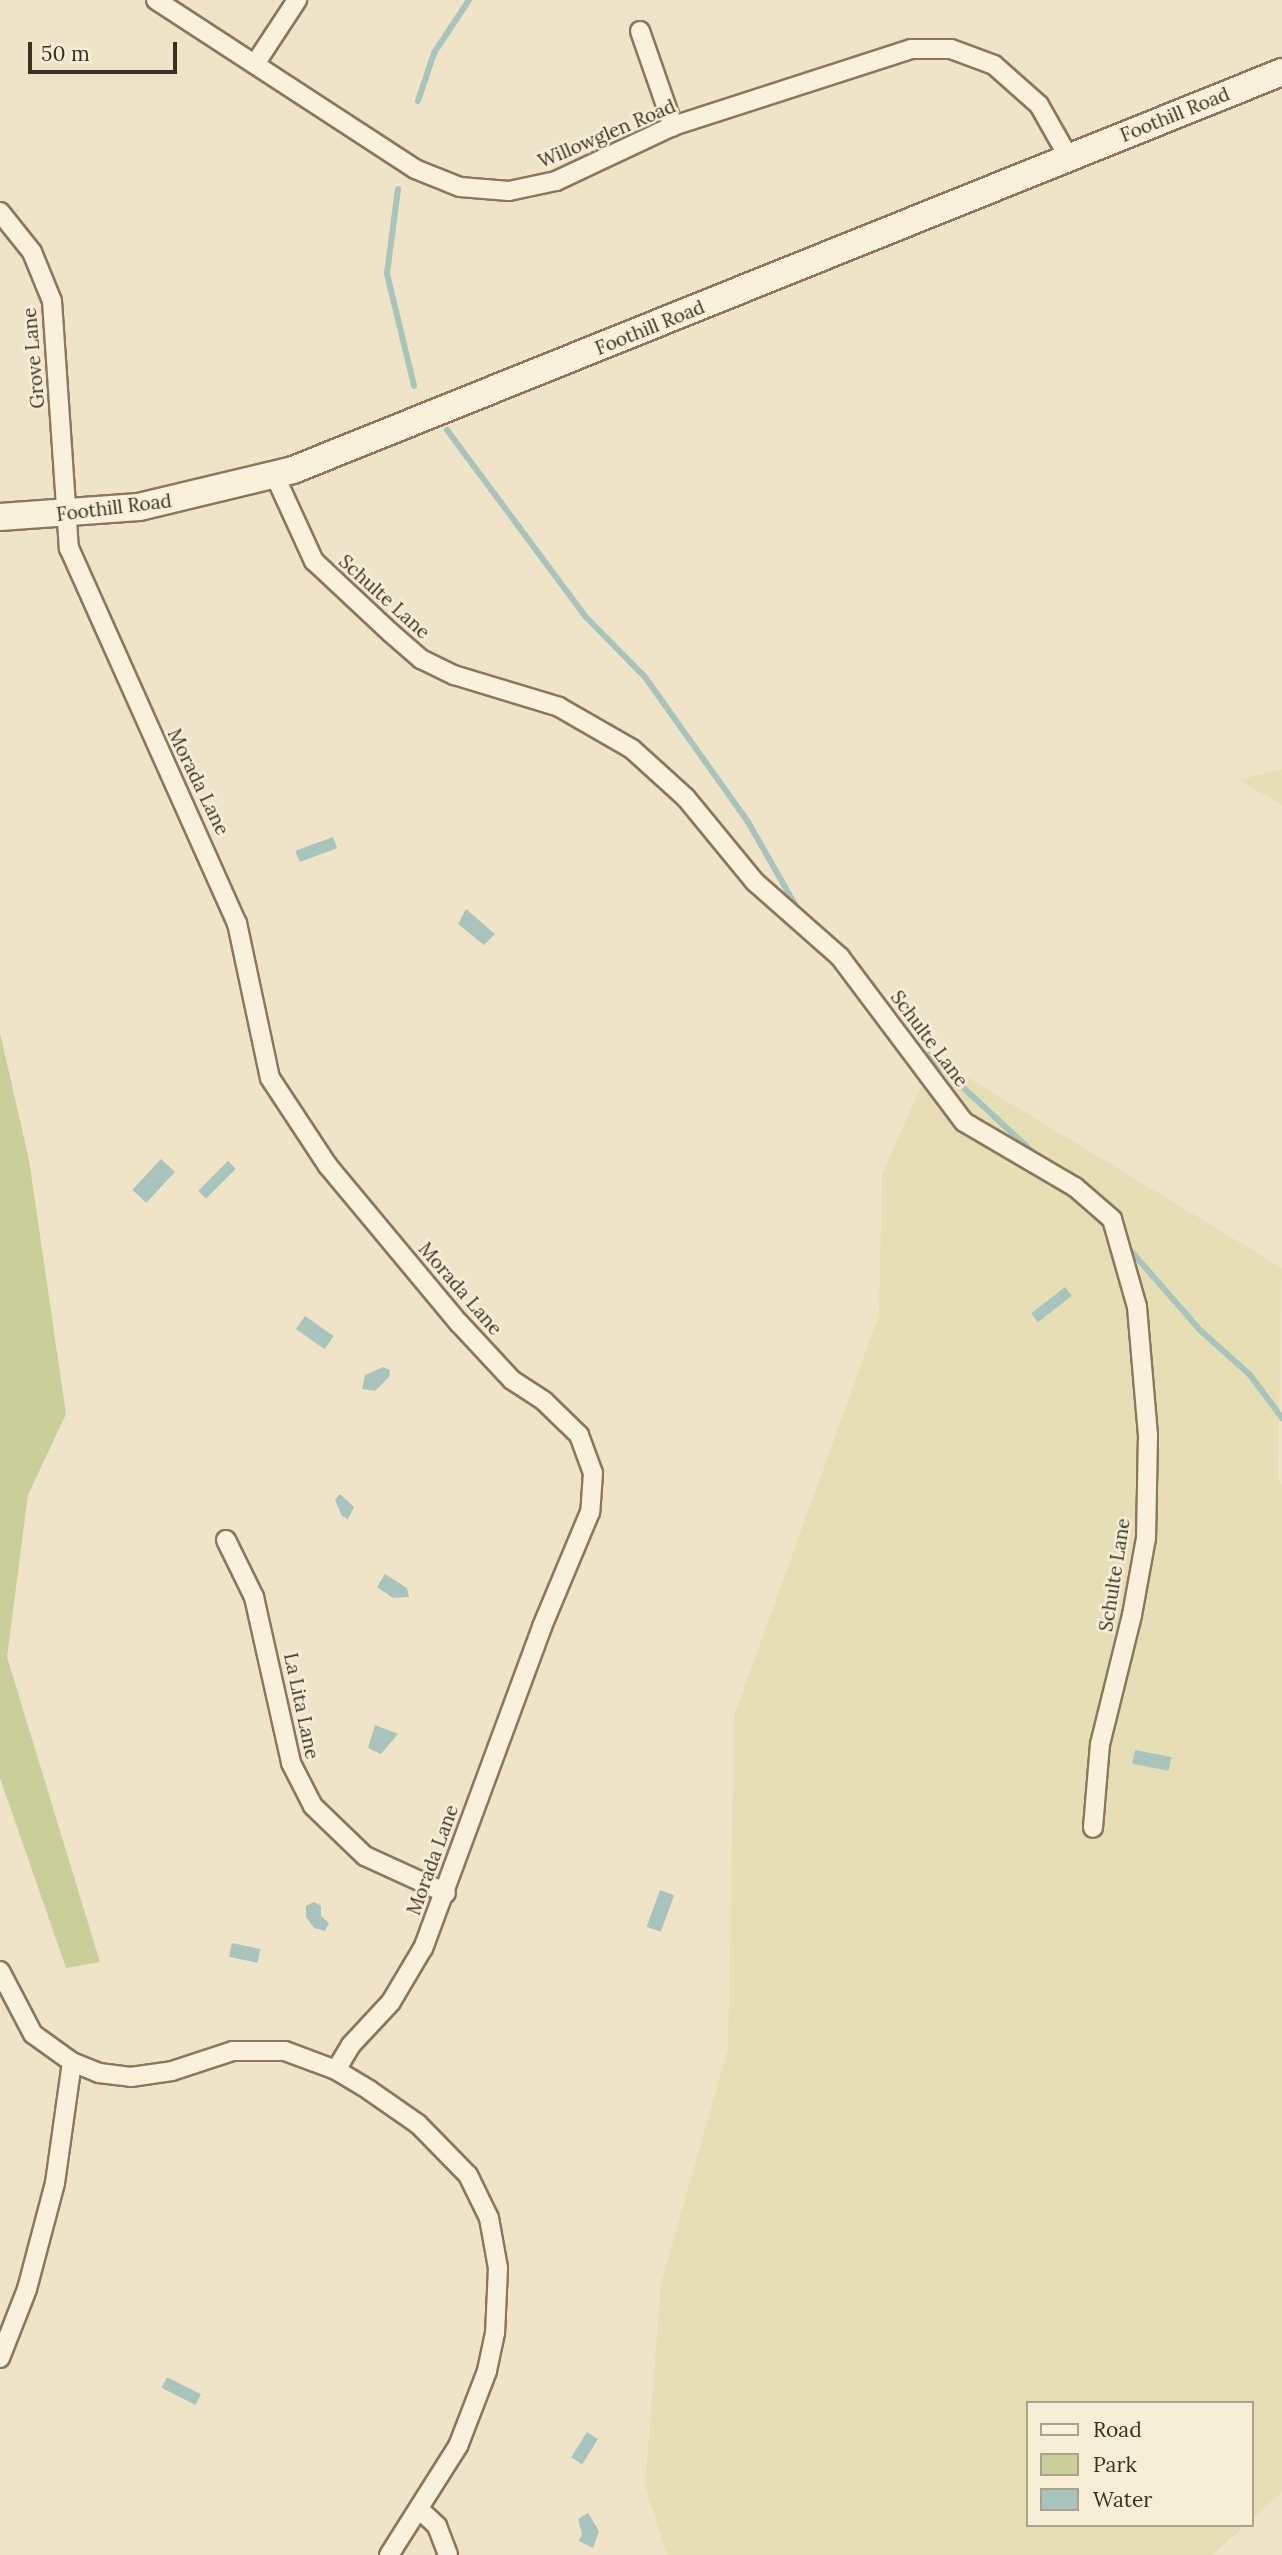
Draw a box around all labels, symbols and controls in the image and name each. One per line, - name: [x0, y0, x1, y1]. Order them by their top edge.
- scale bar: [32, 28, 180, 72]
- text: 50 m: [41, 40, 90, 67]
- street label: Foothill Road: [1117, 83, 1233, 147]
- street label: Willowglen Road: [535, 95, 679, 173]
- street label: Foothill Road: [592, 296, 708, 360]
- street label: Grove Lane: [18, 306, 50, 410]
- street label: Foothill Road: [55, 490, 173, 526]
- street label: Schulte Lane: [334, 550, 434, 644]
- street label: Morada Lane: [162, 725, 234, 839]
- street label: Schulte Lane: [885, 986, 973, 1092]
- street label: Morada Lane: [414, 1238, 506, 1340]
- street label: Schulte Lane: [1095, 1517, 1135, 1633]
- street label: La Lita Lane: [279, 1651, 323, 1761]
- street label: Morada Lane: [403, 1802, 463, 1918]
- legend: [1026, 2401, 1254, 2527]
- text: Road: [1093, 2416, 1142, 2443]
- text: Park: [1093, 2451, 1137, 2478]
- text: Water: [1093, 2486, 1152, 2513]

